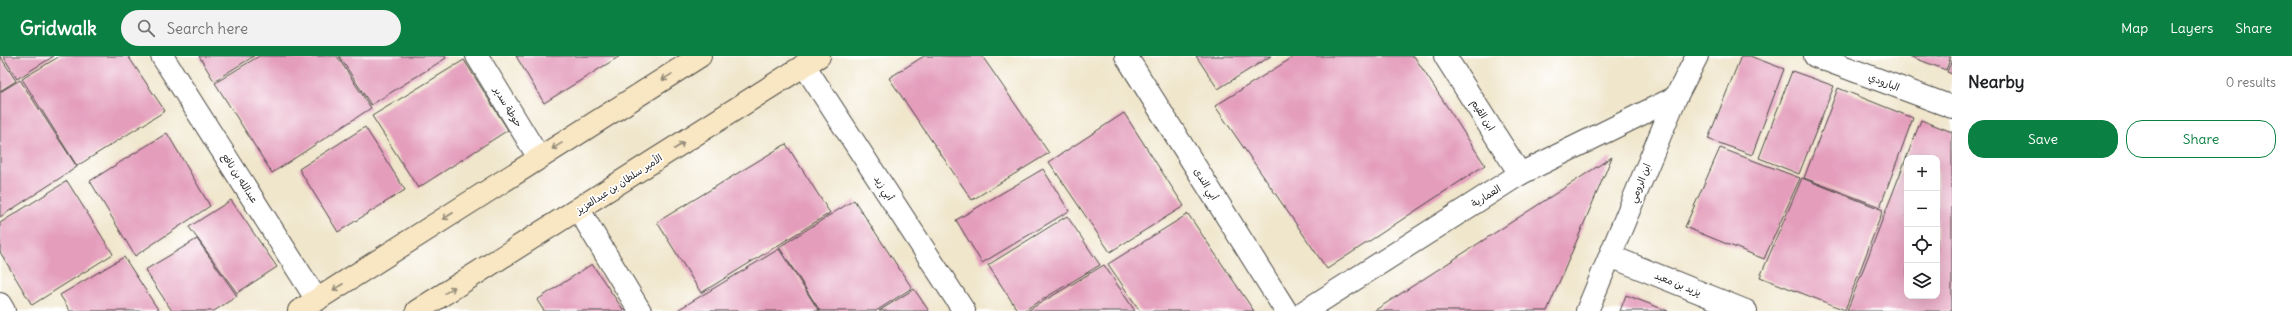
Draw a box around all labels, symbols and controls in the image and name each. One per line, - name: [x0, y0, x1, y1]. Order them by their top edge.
- search box: [121, 10, 401, 46]
- text: Gridwalk: [20, 16, 97, 40]
- icon: search: [135, 17, 157, 39]
- text: Search here: [167, 19, 248, 38]
- text: Map: [2121, 19, 2148, 37]
- text: Layers: [2170, 19, 2213, 37]
- text: Share: [2235, 19, 2272, 37]
- street label: البارودي: [1866, 70, 1901, 96]
- text: Nearby: [1968, 71, 2024, 93]
- one-way arrow: [662, 73, 673, 81]
- text: 0 results: [2226, 74, 2276, 91]
- street label: حوطة سدير: [490, 83, 525, 130]
- street label: ابن القيم: [1467, 97, 1498, 134]
- button: Save: [1968, 120, 2118, 158]
- button: Share: [2126, 120, 2276, 158]
- one-way arrow: [673, 142, 684, 150]
- one-way arrow: [551, 143, 563, 151]
- street label: عبدالله بن نافع: [217, 150, 261, 207]
- street label: الأمير سلطان بن عبدالعزيز: [572, 151, 665, 217]
- map controls: [1904, 155, 1940, 299]
- button: +: [1904, 155, 1940, 191]
- street label: ابن الرومي: [1626, 161, 1657, 206]
- street label: أبي الندى: [1189, 165, 1221, 205]
- street label: أبي زيد: [869, 173, 897, 205]
- street label: العمارية: [1469, 182, 1503, 210]
- button: −: [1904, 191, 1940, 227]
- one-way arrow: [442, 213, 454, 221]
- button: locate: [1904, 227, 1940, 263]
- button: layers: [1904, 263, 1940, 299]
- street label: يزيد بن معبد: [1653, 269, 1703, 299]
- one-way arrow: [332, 283, 344, 291]
- one-way arrow: [445, 286, 456, 295]

